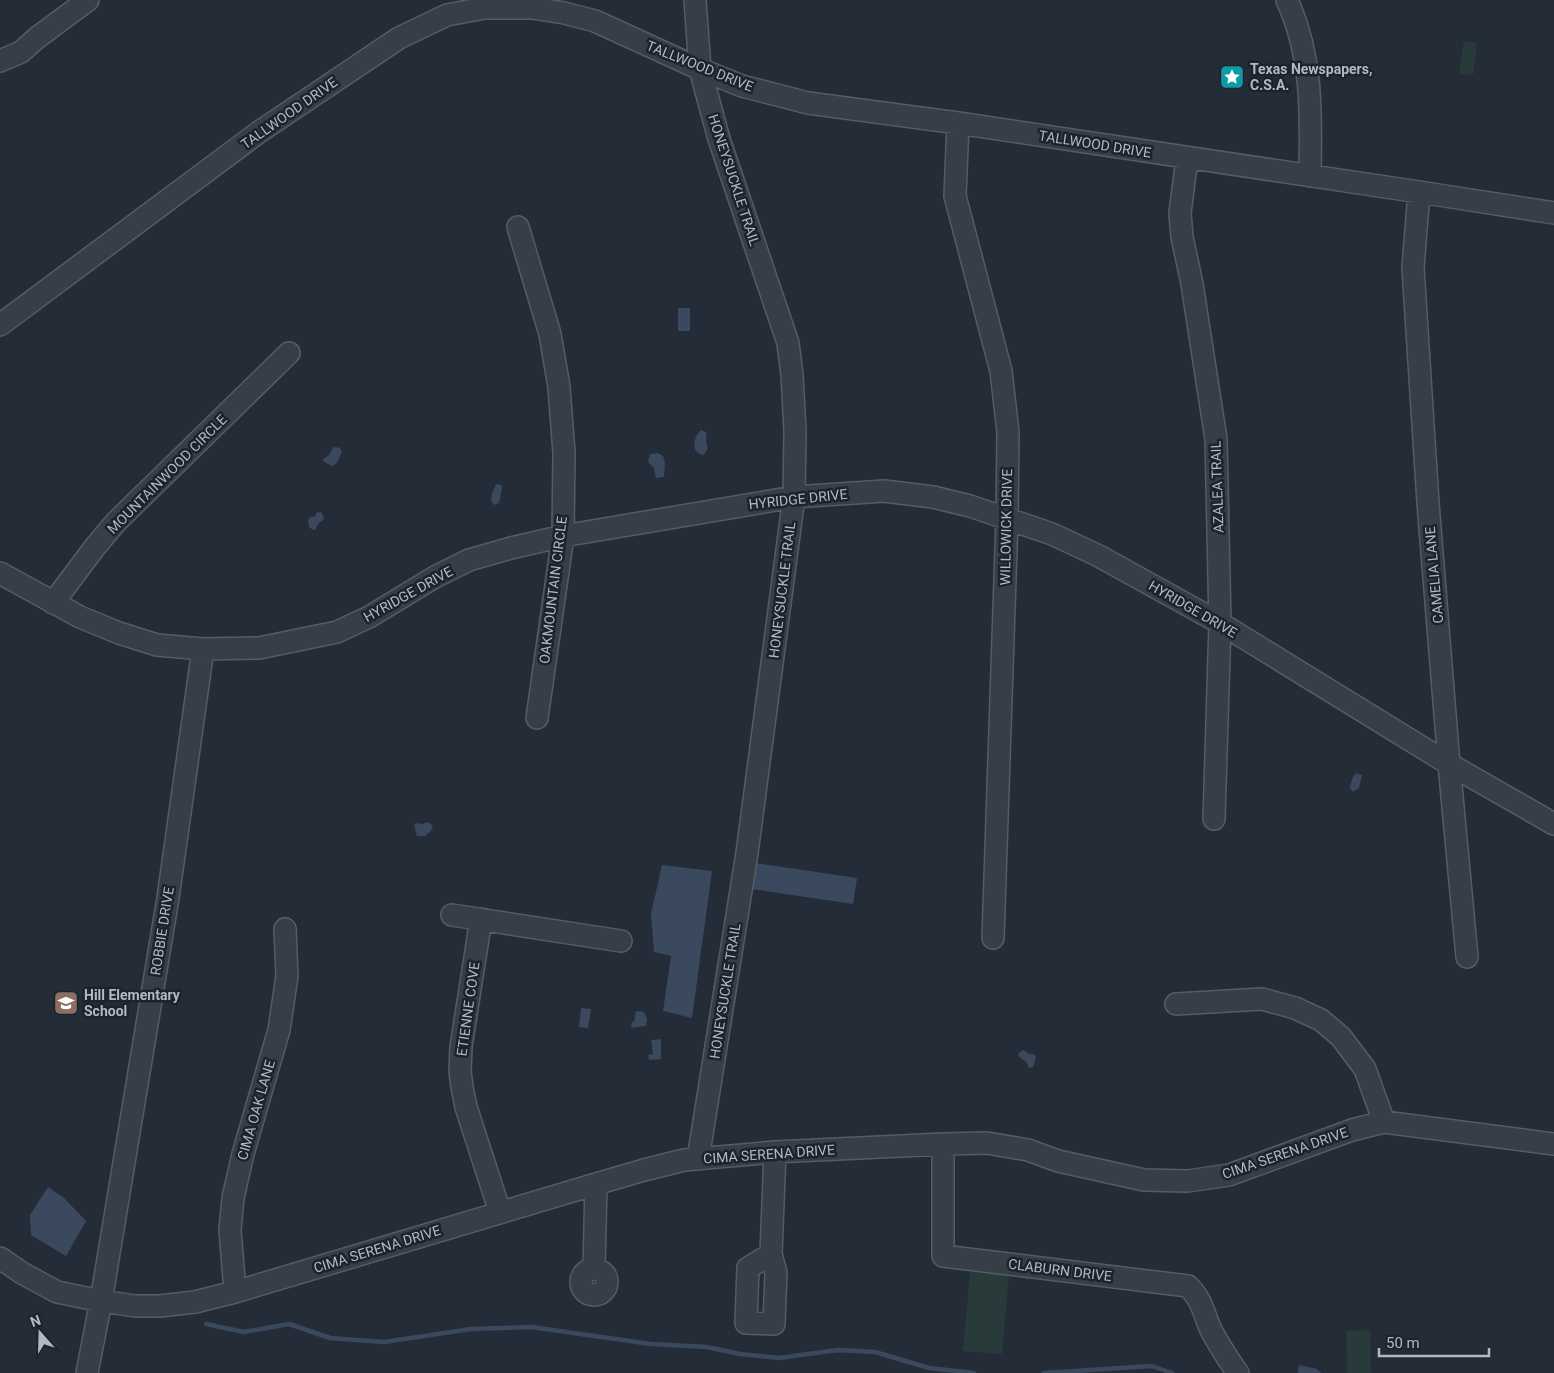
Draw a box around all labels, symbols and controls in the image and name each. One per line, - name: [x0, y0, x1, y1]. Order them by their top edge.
- street label: TALLWOOD DRIVE: [644, 37, 756, 95]
- place label: Texas Newspapers, C.S.A.: [1250, 61, 1372, 93]
- place icon: Texas Newspapers, C.S.A.: [1219, 64, 1245, 90]
- street label: TALLWOOD DRIVE: [238, 74, 340, 152]
- street label: HONEYSUCKLE TRAIL: [705, 112, 763, 248]
- street label: TALLWOOD DRIVE: [1038, 127, 1153, 161]
- street label: MOUNTAINWOOD CIRCLE: [104, 411, 230, 537]
- street label: AZALEA TRAIL: [1207, 440, 1227, 533]
- street label: WILLOWICK DRIVE: [997, 469, 1015, 585]
- street label: HYRIDGE DRIVE: [748, 486, 848, 512]
- street label: OAKMOUNTAIN CIRCLE: [536, 515, 570, 665]
- street label: HONEYSUCKLE TRAIL: [766, 520, 798, 659]
- street label: CAMELIA LANE: [1422, 526, 1446, 624]
- street label: HYRIDGE DRIVE: [361, 563, 455, 625]
- street label: HYRIDGE DRIVE: [1146, 577, 1240, 641]
- street label: ROBBIE DRIVE: [147, 886, 177, 976]
- street label: HONEYSUCKLE TRAIL: [706, 921, 744, 1060]
- street label: ETIENNE COVE: [453, 961, 483, 1057]
- place label: Hill Elementary School: [84, 987, 181, 1019]
- school or university icon: Hill Elementary School: [53, 990, 79, 1016]
- street label: CIMA OAK LANE: [234, 1058, 278, 1162]
- street label: CIMA SERENA DRIVE: [1220, 1124, 1350, 1182]
- street label: CIMA SERENA DRIVE: [703, 1141, 835, 1167]
- street label: CIMA SERENA DRIVE: [312, 1222, 442, 1276]
- street label: CLABURN DRIVE: [1007, 1256, 1113, 1284]
- north arrow: [15, 1308, 65, 1358]
- text: N: [28, 1312, 43, 1330]
- scale bar: [1379, 1326, 1489, 1358]
- text: 50 m: [1386, 1334, 1420, 1352]

